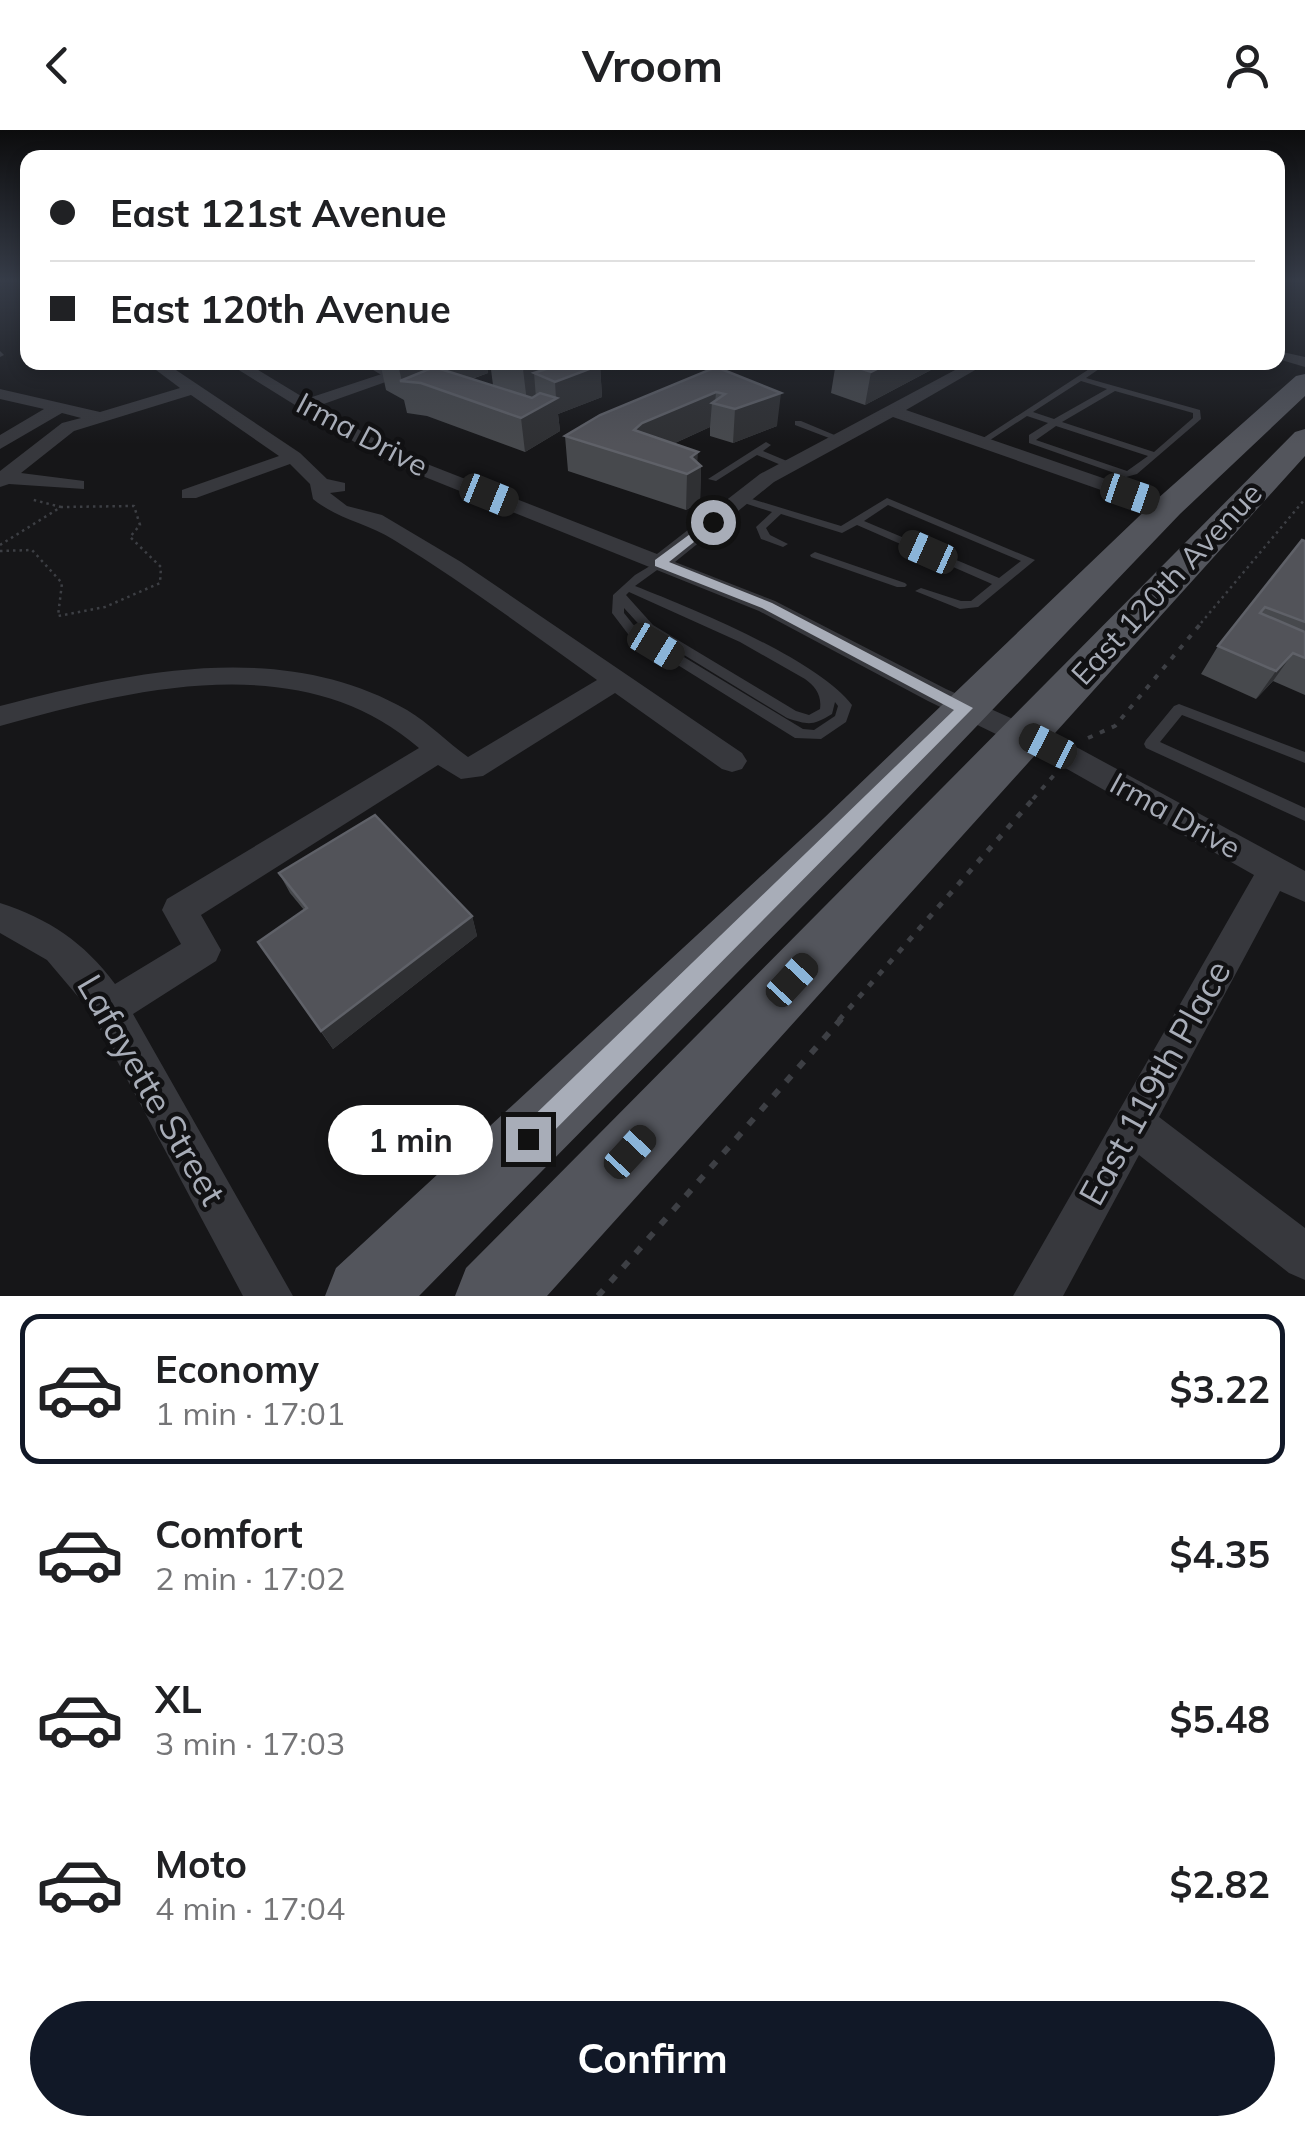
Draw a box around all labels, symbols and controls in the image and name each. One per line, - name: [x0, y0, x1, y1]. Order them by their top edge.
- text: Vroom: [582, 37, 723, 93]
- icon: back: [30, 38, 85, 93]
- icon: person: [1220, 38, 1275, 93]
- text: East 121st Avenue: [110, 189, 447, 237]
- text: East 120th Avenue: [110, 285, 451, 333]
- street label: Irma Drive: [290, 384, 435, 485]
- car: [456, 470, 522, 520]
- car: [1097, 470, 1163, 518]
- street label: East 120th Avenue: [1063, 474, 1270, 692]
- route start: [691, 500, 736, 545]
- car: [894, 526, 962, 578]
- car: [623, 618, 689, 674]
- car: [1014, 719, 1082, 773]
- street label: Irma Drive: [1104, 764, 1247, 866]
- car: [761, 948, 823, 1012]
- street label: East 119th Place: [1069, 952, 1240, 1213]
- street label: Lafayette Street: [68, 966, 236, 1213]
- callout: 1 min: [328, 1104, 493, 1174]
- route end: [506, 1117, 551, 1162]
- text: 1 min: [368, 1120, 453, 1160]
- car: [599, 1120, 661, 1184]
- icon: car: [35, 1344, 125, 1434]
- text: Economy: [155, 1345, 319, 1393]
- text: $3.22: [1169, 1365, 1270, 1413]
- text: 1 min · 17:01: [155, 1393, 345, 1433]
- icon: car: [35, 1509, 125, 1599]
- text: Comfort: [155, 1510, 303, 1558]
- text: $4.35: [1169, 1530, 1270, 1578]
- text: 2 min · 17:02: [155, 1558, 345, 1598]
- icon: car: [35, 1674, 125, 1764]
- text: XL: [155, 1675, 202, 1723]
- text: $5.48: [1169, 1695, 1270, 1743]
- text: 3 min · 17:03: [155, 1723, 345, 1763]
- icon: car: [35, 1839, 125, 1929]
- text: Moto: [155, 1840, 247, 1888]
- text: $2.82: [1169, 1860, 1270, 1908]
- text: 4 min · 17:04: [155, 1888, 345, 1928]
- button: Confirm: [30, 2001, 1275, 2116]

